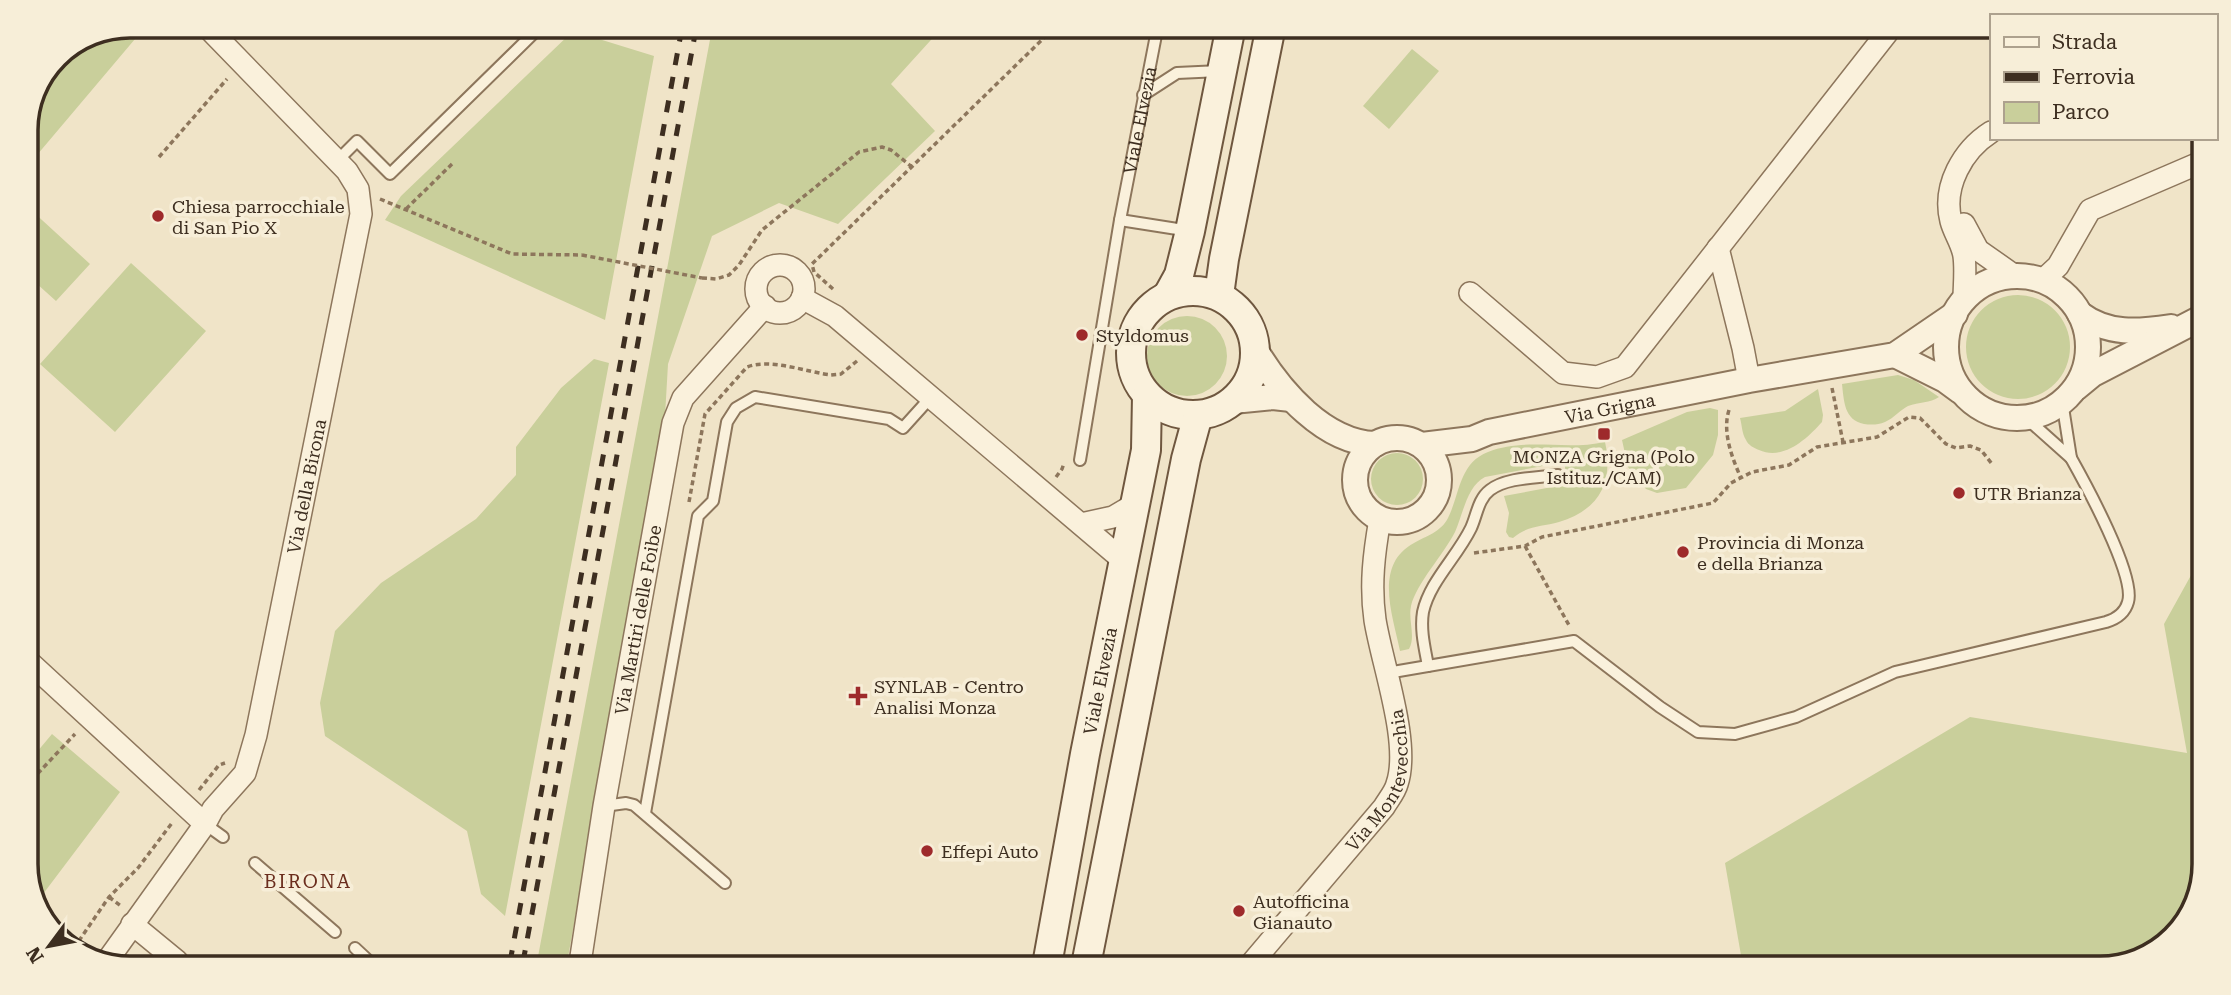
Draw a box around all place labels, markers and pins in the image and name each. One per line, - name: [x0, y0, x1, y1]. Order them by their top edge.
- place label: Chiesa parrocchiale di San Pio X: [172, 196, 345, 238]
- marker: Chiesa parrocchiale di San Pio X: [150, 208, 166, 224]
- place label: Styldomus: [1096, 325, 1189, 346]
- marker: Styldomus: [1074, 327, 1090, 343]
- marker: MONZA Grigna (Polo Istituz./CAM): [1596, 426, 1612, 442]
- place label: MONZA Grigna (Polo Istituz./CAM): [1513, 446, 1695, 488]
- place label: UTR Brianza: [1973, 483, 2082, 504]
- marker: UTR Brianza: [1951, 485, 1967, 501]
- place label: Provincia di Monza e della Brianza: [1697, 532, 1864, 574]
- marker: Provincia di Monza e della Brianza: [1675, 544, 1691, 560]
- place label: SYNLAB - Centro Analisi Monza: [874, 676, 1024, 718]
- marker: SYNLAB - Centro Analisi Monza: [848, 686, 868, 706]
- place label: Effepi Auto: [941, 841, 1039, 862]
- marker: Effepi Auto: [919, 843, 935, 859]
- place label: Autofficina Gianauto: [1253, 891, 1349, 933]
- marker: Autofficina Gianauto: [1231, 903, 1247, 919]

